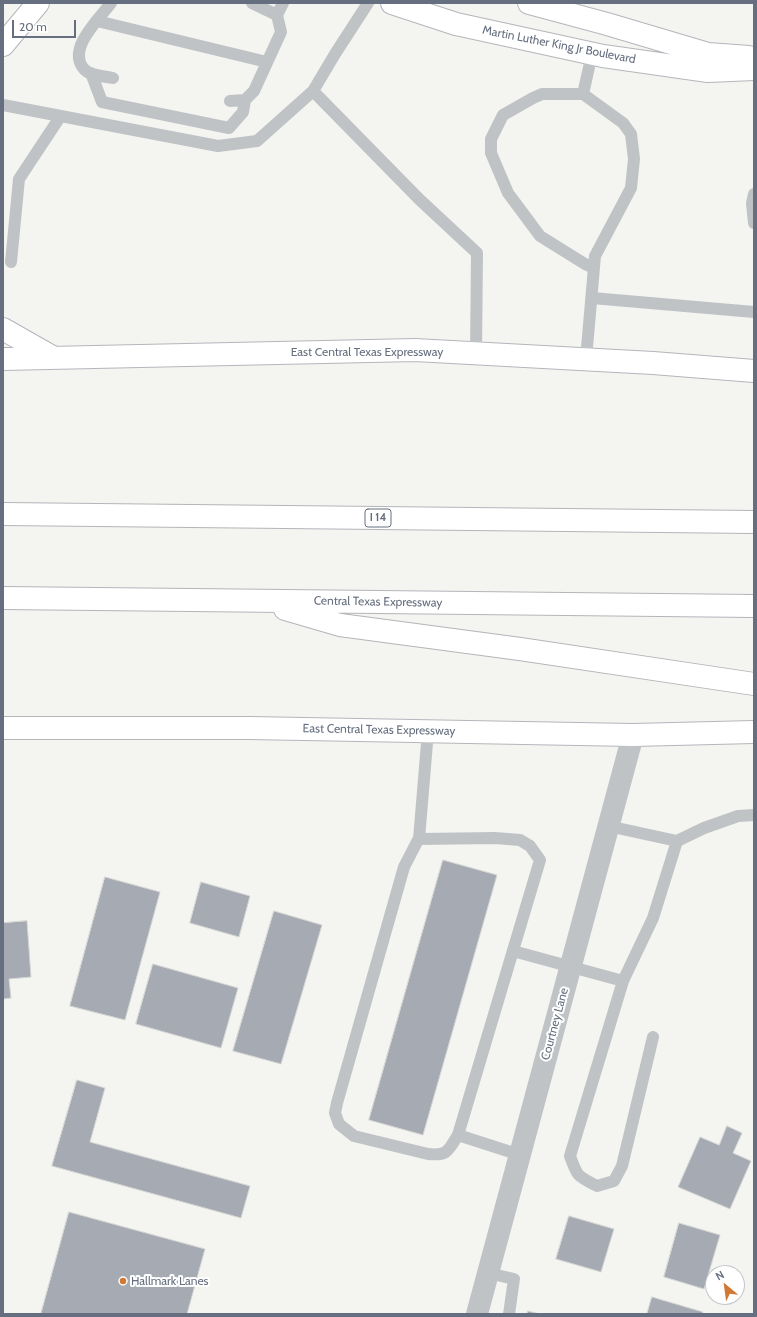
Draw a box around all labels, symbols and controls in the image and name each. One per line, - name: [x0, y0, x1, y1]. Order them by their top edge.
- scale bar: [14, 12, 78, 38]
- text: 20 m: [19, 19, 47, 34]
- street label: Martin Luther King Jr Boulevard: [481, 23, 637, 67]
- street label: East Central Texas Expressway: [291, 345, 443, 359]
- road number: I 14: [365, 509, 391, 527]
- street label: Central Texas Expressway: [314, 594, 442, 610]
- street label: East Central Texas Expressway: [303, 721, 455, 739]
- street label: Courtney Lane: [538, 986, 572, 1062]
- north arrow: [705, 1265, 745, 1305]
- text: N: [713, 1267, 726, 1283]
- place label: Hallmark Lanes: [131, 1274, 209, 1288]
- marker: Hallmark Lanes: [118, 1276, 128, 1286]

